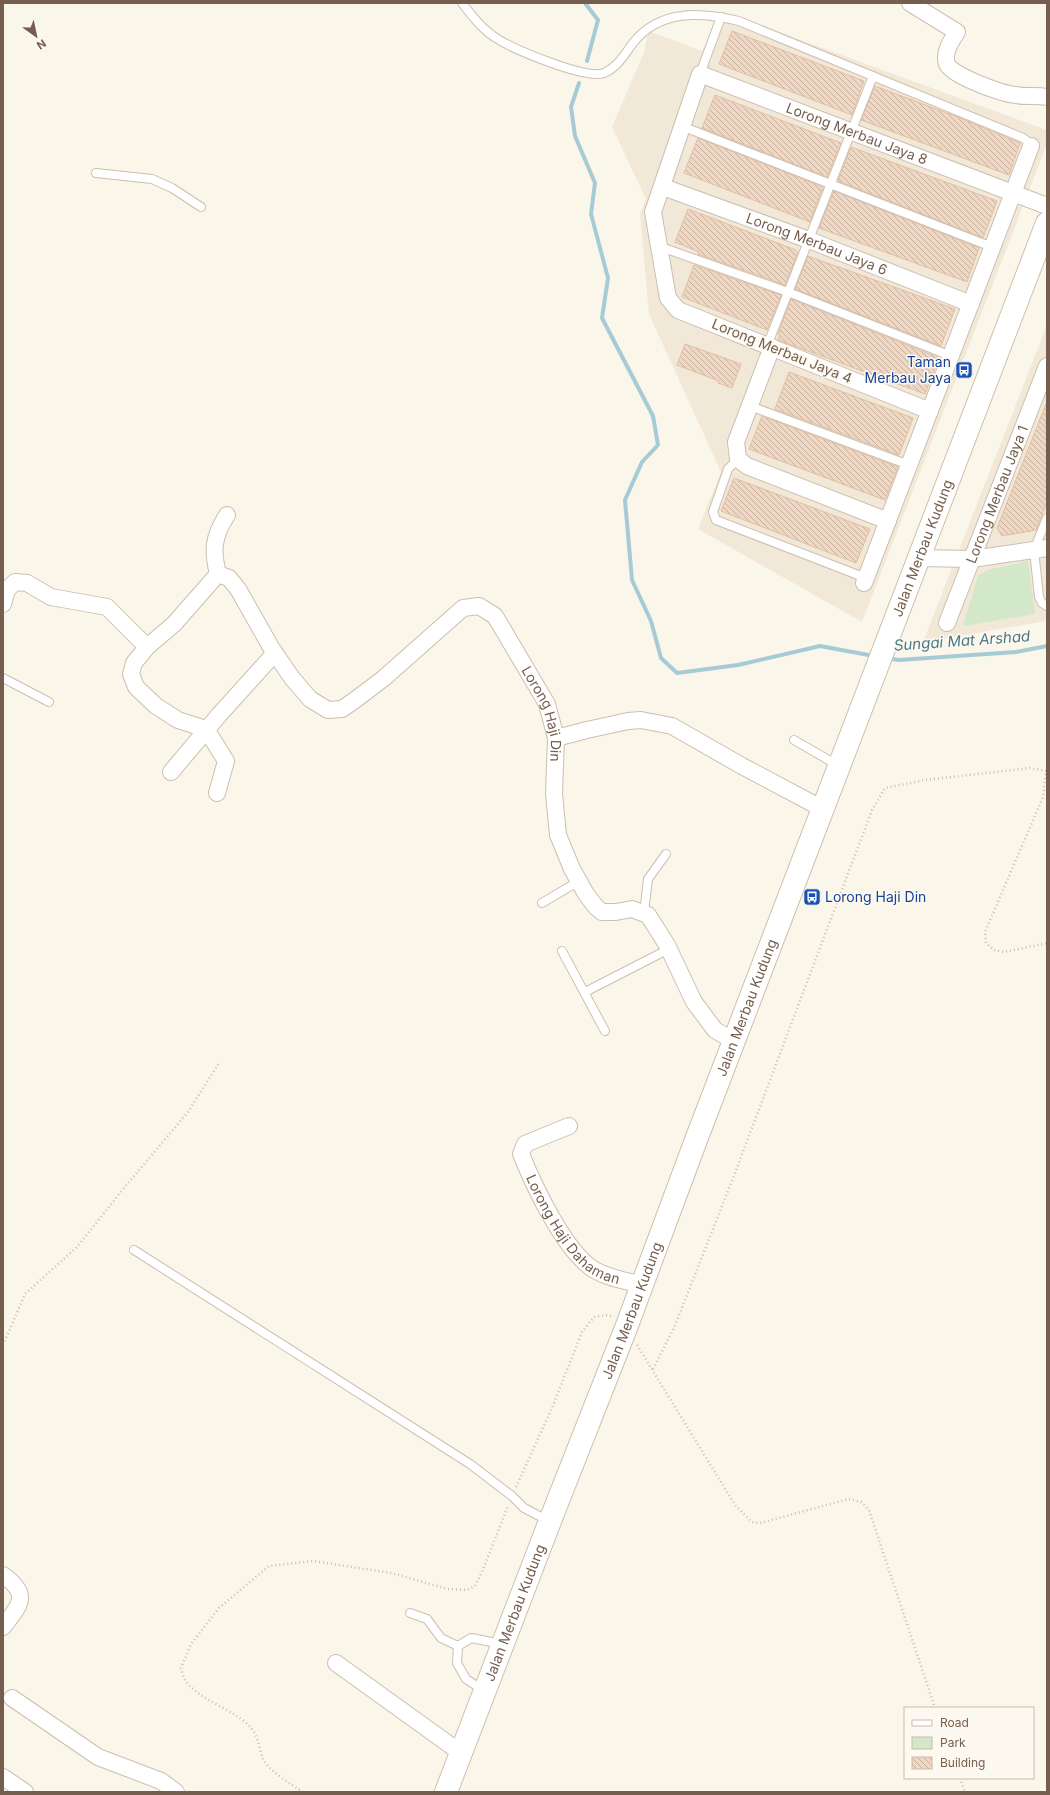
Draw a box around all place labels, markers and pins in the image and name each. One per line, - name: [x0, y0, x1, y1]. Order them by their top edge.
- place label: Taman Merbau Jaya: [865, 353, 951, 386]
- bus stop icon: Taman Merbau Jaya: [954, 360, 974, 380]
- bus stop icon: Lorong Haji Din: [802, 887, 822, 907]
- place label: Lorong Haji Din: [825, 888, 926, 905]

